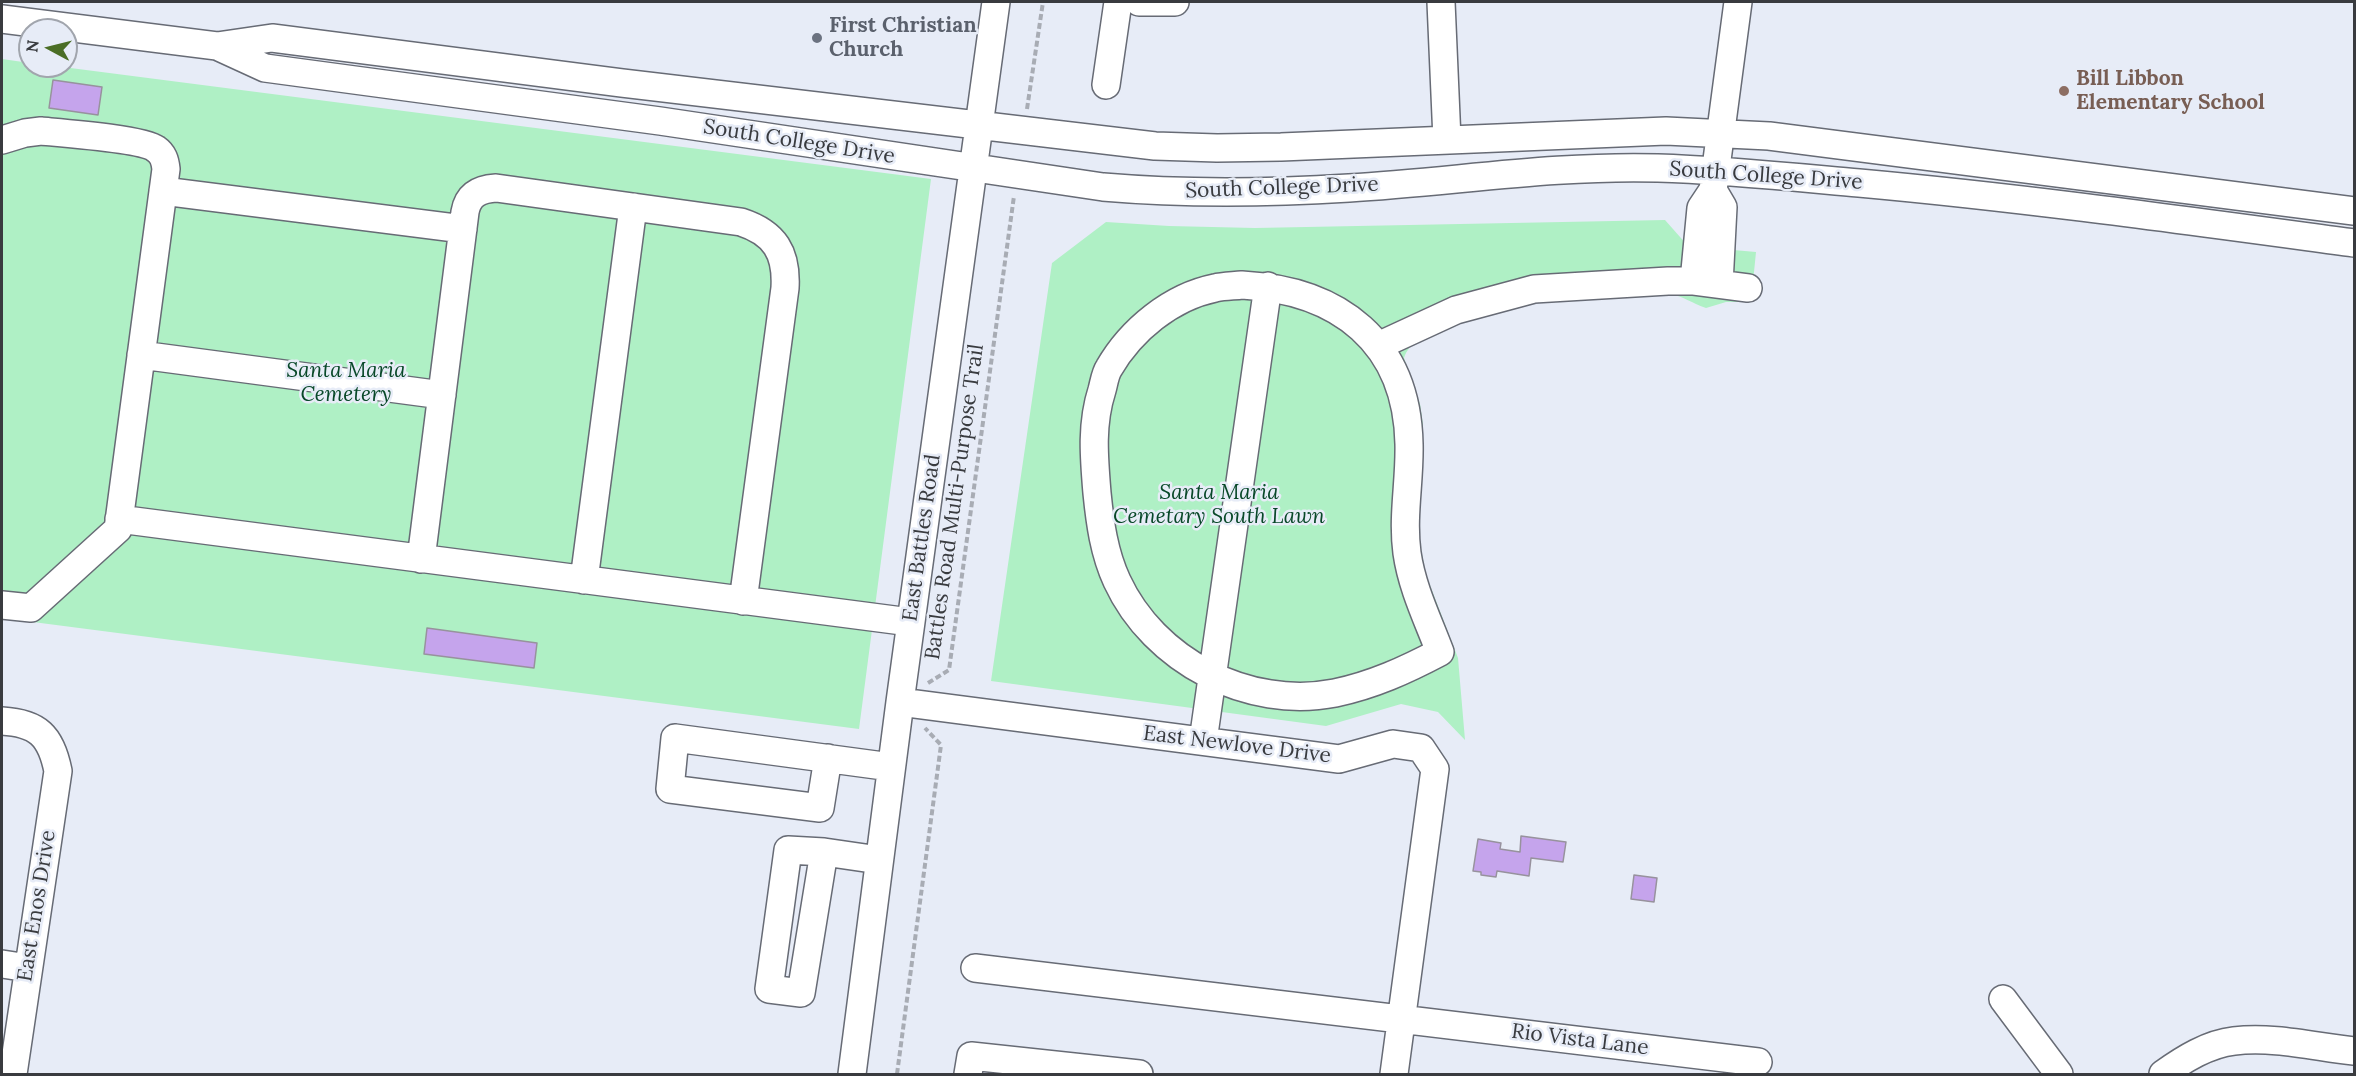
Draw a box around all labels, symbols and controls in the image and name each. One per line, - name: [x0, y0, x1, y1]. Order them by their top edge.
- place label: First Christian Church: [829, 13, 977, 63]
- north arrow: [18, 18, 78, 78]
- marker: First Christian Church: [810, 31, 824, 45]
- text: N: [21, 39, 43, 53]
- place label: Bill Libbon Elementary School: [2076, 66, 2265, 116]
- marker: Bill Libbon Elementary School: [2057, 84, 2071, 98]
- street label: South College Drive: [701, 114, 897, 170]
- street label: South College Drive: [1669, 157, 1863, 195]
- street label: South College Drive: [1185, 172, 1379, 204]
- street label: Battles Road Multi-Purpose Trail: [920, 342, 990, 662]
- park label: Santa Maria Cemetery: [286, 358, 406, 408]
- street label: East Battles Road: [898, 453, 946, 623]
- park label: Santa Maria Cemetary South Lawn: [1113, 480, 1325, 530]
- street label: East Newlove Drive: [1142, 721, 1332, 769]
- street label: East Enos Drive: [13, 828, 61, 984]
- street label: Rio Vista Lane: [1510, 1019, 1650, 1061]

